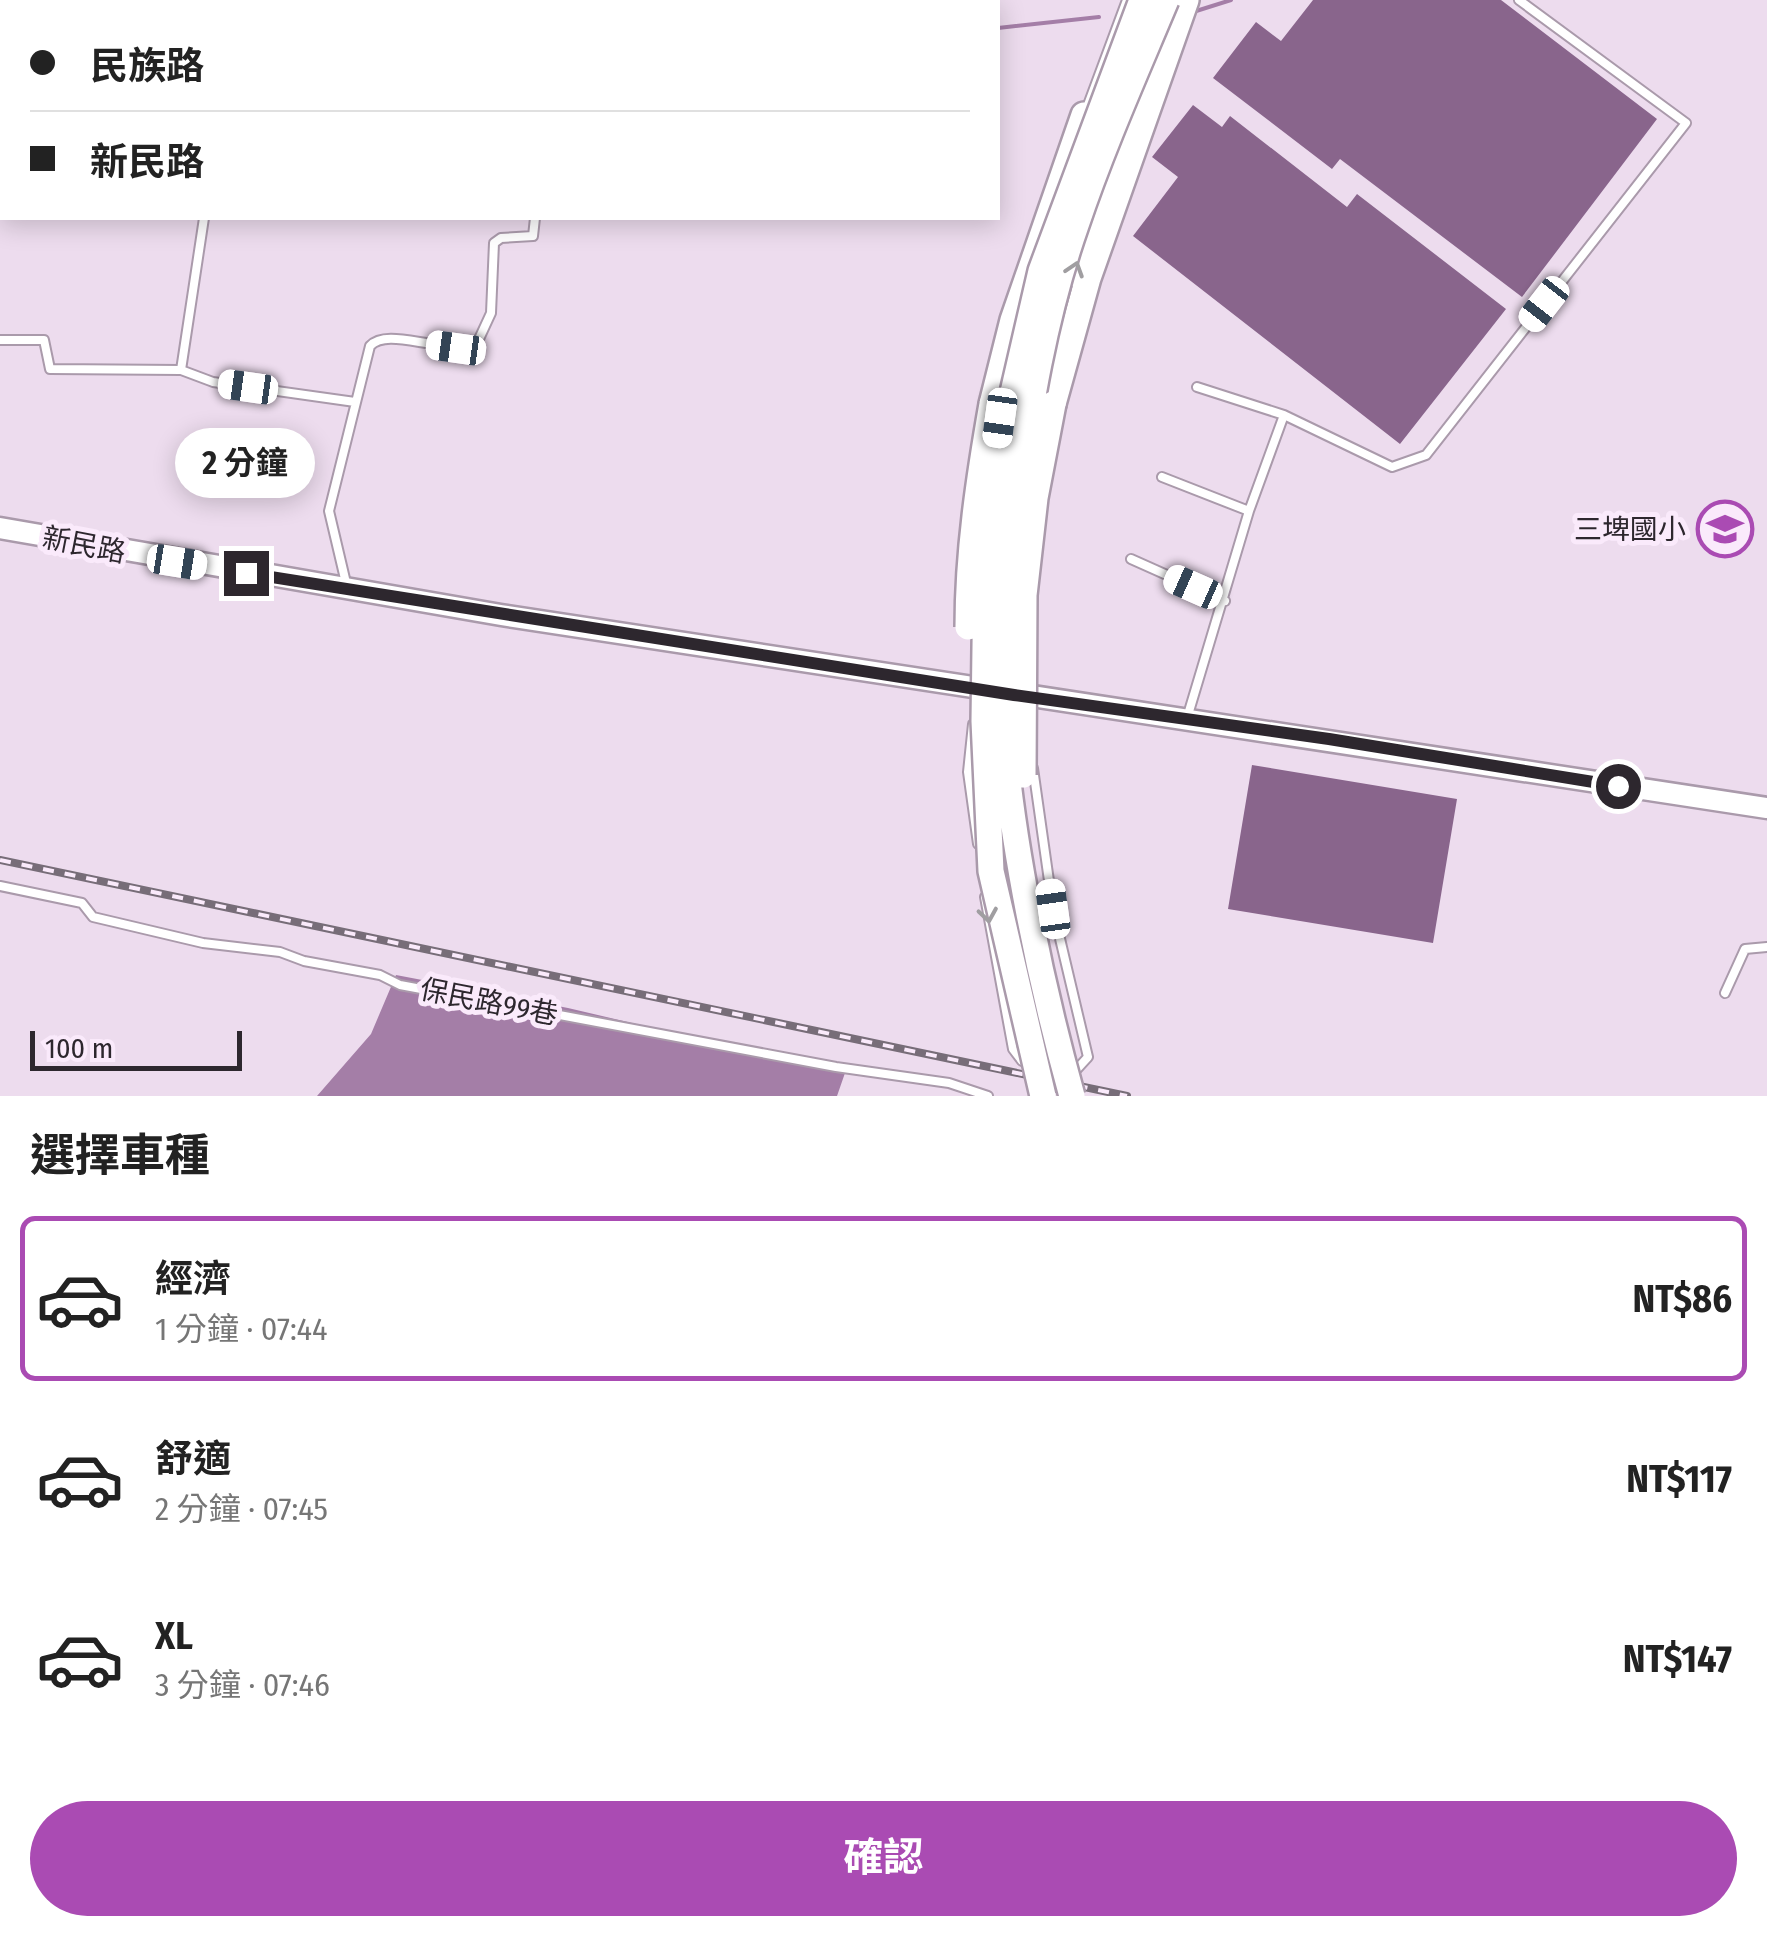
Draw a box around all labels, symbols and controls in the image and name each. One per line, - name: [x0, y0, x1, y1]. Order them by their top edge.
- text: 民族路: [90, 43, 204, 89]
- text: 新民路: [90, 139, 204, 185]
- one-way arrow: [1064, 262, 1084, 279]
- car: [1514, 271, 1574, 337]
- car: [424, 329, 488, 367]
- car: [216, 368, 280, 406]
- car: [981, 386, 1019, 450]
- callout: 2 分鐘: [176, 428, 316, 498]
- text: 2 分鐘: [202, 444, 288, 482]
- school or university icon: 三埤國小: [1695, 499, 1755, 559]
- place label: 三埤國小: [1574, 513, 1686, 546]
- street label: 新民路: [40, 521, 128, 569]
- car: [145, 542, 209, 582]
- route end: [224, 551, 269, 596]
- car: [1159, 561, 1227, 613]
- route start: [1596, 764, 1641, 809]
- car: [1034, 877, 1072, 941]
- one-way arrow: [976, 907, 997, 923]
- street label: 保民路99巷: [418, 973, 560, 1031]
- scale bar: [30, 1026, 242, 1070]
- text: 100 m: [45, 1032, 113, 1065]
- text: 選擇車種: [30, 1129, 210, 1183]
- icon: car: [35, 1254, 125, 1344]
- text: 經濟: [155, 1256, 231, 1302]
- text: NT$86: [1633, 1276, 1732, 1322]
- text: 1 分鐘 · 07:44: [155, 1310, 327, 1348]
- icon: car: [35, 1434, 125, 1524]
- text: 舒適: [155, 1436, 231, 1482]
- text: NT$117: [1626, 1456, 1732, 1502]
- text: 2 分鐘 · 07:45: [155, 1490, 328, 1528]
- text: XL: [155, 1613, 193, 1659]
- icon: car: [35, 1614, 125, 1704]
- text: NT$147: [1623, 1636, 1732, 1682]
- text: 3 分鐘 · 07:46: [155, 1666, 330, 1704]
- button: 確認: [30, 1801, 1737, 1916]

